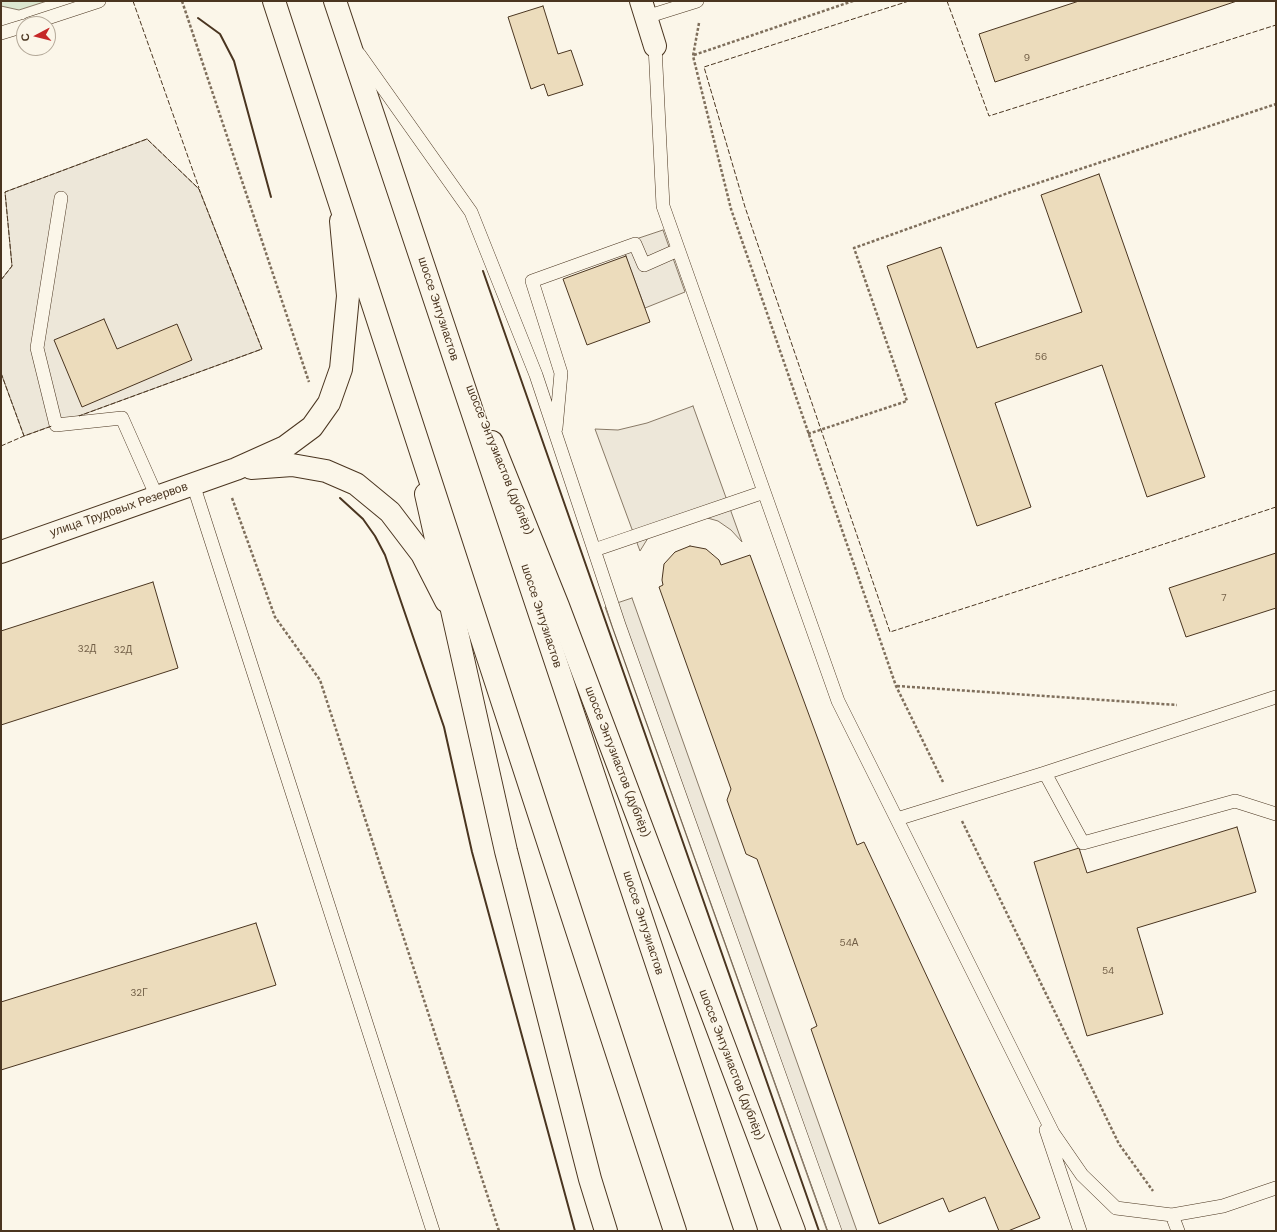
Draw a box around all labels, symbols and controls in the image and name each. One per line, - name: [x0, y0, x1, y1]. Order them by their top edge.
- north arrow: [16, 16, 56, 56]
- text: С: [18, 33, 33, 42]
- house number: 9: [1024, 52, 1030, 64]
- street label: шоссе Энтузиастов: [414, 255, 462, 363]
- house number: 56: [1035, 351, 1047, 363]
- street label: шоссе Энтузиастов (дублёр): [462, 383, 536, 537]
- street label: улица Трудовых Резервов: [48, 480, 190, 540]
- street label: шоссе Энтузиастов: [517, 562, 565, 670]
- house number: 7: [1221, 592, 1227, 604]
- house number: 32Д: [78, 643, 96, 655]
- house number: 32Д: [114, 644, 132, 656]
- street label: шоссе Энтузиастов (дублёр): [582, 685, 652, 839]
- street label: шоссе Энтузиастов: [619, 869, 667, 977]
- house number: 54А: [840, 937, 858, 949]
- house number: 54: [1102, 965, 1114, 977]
- house number: 32Г: [130, 987, 148, 999]
- street label: шоссе Энтузиастов (дублёр): [696, 988, 766, 1142]

